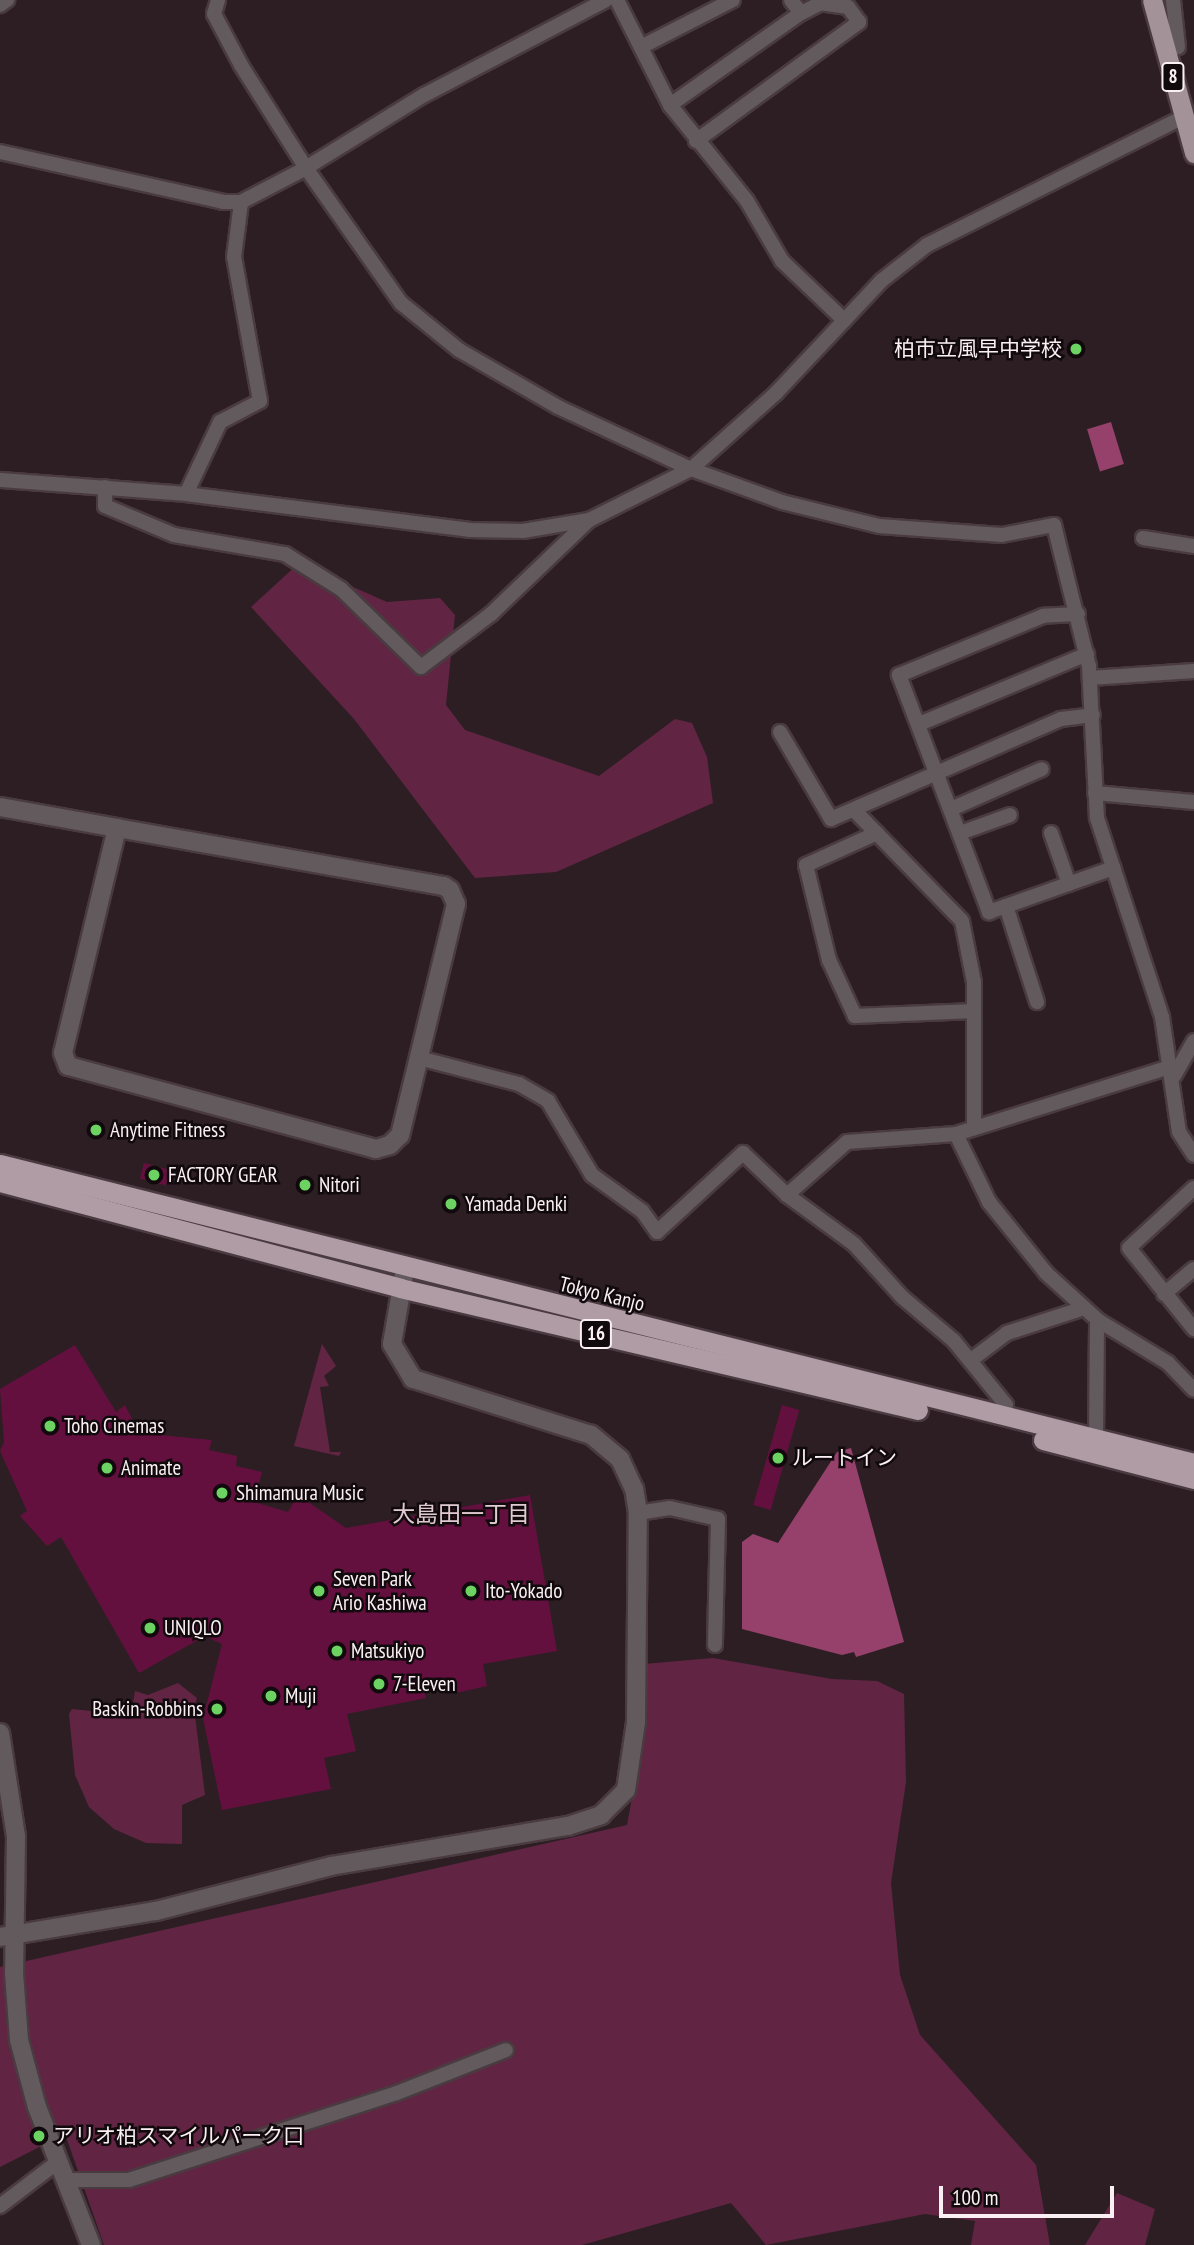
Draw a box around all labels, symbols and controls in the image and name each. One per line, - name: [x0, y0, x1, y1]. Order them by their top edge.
- road number: 8: [1161, 61, 1185, 92]
- place label: 柏市立風早中学校: [894, 336, 1062, 362]
- marker: 柏市立風早中学校: [1068, 341, 1084, 357]
- place label: Anytime Fitness: [110, 1117, 225, 1143]
- marker: Anytime Fitness: [88, 1122, 104, 1138]
- place label: FACTORY GEAR: [168, 1162, 278, 1188]
- marker: FACTORY GEAR: [146, 1167, 162, 1183]
- place label: Nitori: [319, 1172, 360, 1198]
- marker: Nitori: [297, 1177, 313, 1193]
- place label: Yamada Denki: [465, 1191, 567, 1217]
- marker: Yamada Denki: [443, 1196, 459, 1212]
- street label: Tokyo Kanjo: [557, 1271, 647, 1317]
- road number: 16: [578, 1318, 614, 1350]
- place label: Toho Cinemas: [64, 1413, 164, 1439]
- marker: Toho Cinemas: [42, 1418, 58, 1434]
- place label: ルートイン: [792, 1445, 897, 1471]
- marker: ルートイン: [770, 1450, 786, 1466]
- place label: Animate: [121, 1455, 181, 1481]
- marker: Animate: [99, 1460, 115, 1476]
- place label: Shimamura Music: [236, 1480, 364, 1506]
- marker: Shimamura Music: [214, 1485, 230, 1501]
- district label: 大島田一丁目: [392, 1500, 530, 1528]
- place label: Seven Park Ario Kashiwa: [333, 1566, 427, 1616]
- place label: Ito-Yokado: [485, 1578, 562, 1604]
- marker: Seven Park Ario Kashiwa: [311, 1583, 327, 1599]
- marker: Ito-Yokado: [463, 1583, 479, 1599]
- place label: UNIQLO: [164, 1615, 222, 1641]
- marker: UNIQLO: [142, 1620, 158, 1636]
- place label: Matsukiyo: [351, 1638, 424, 1664]
- marker: Matsukiyo: [329, 1643, 345, 1659]
- place label: 7-Eleven: [393, 1671, 456, 1697]
- marker: 7-Eleven: [371, 1676, 387, 1692]
- place label: Muji: [285, 1683, 317, 1709]
- marker: Muji: [263, 1688, 279, 1704]
- place label: Baskin-Robbins: [92, 1696, 203, 1722]
- marker: Baskin-Robbins: [209, 1701, 225, 1717]
- place label: アリオ柏スマイルパーク口: [53, 2123, 305, 2149]
- marker: アリオ柏スマイルパーク口: [31, 2128, 47, 2144]
- scale bar: [942, 2172, 1117, 2216]
- text: 100 m: [952, 2184, 998, 2211]

